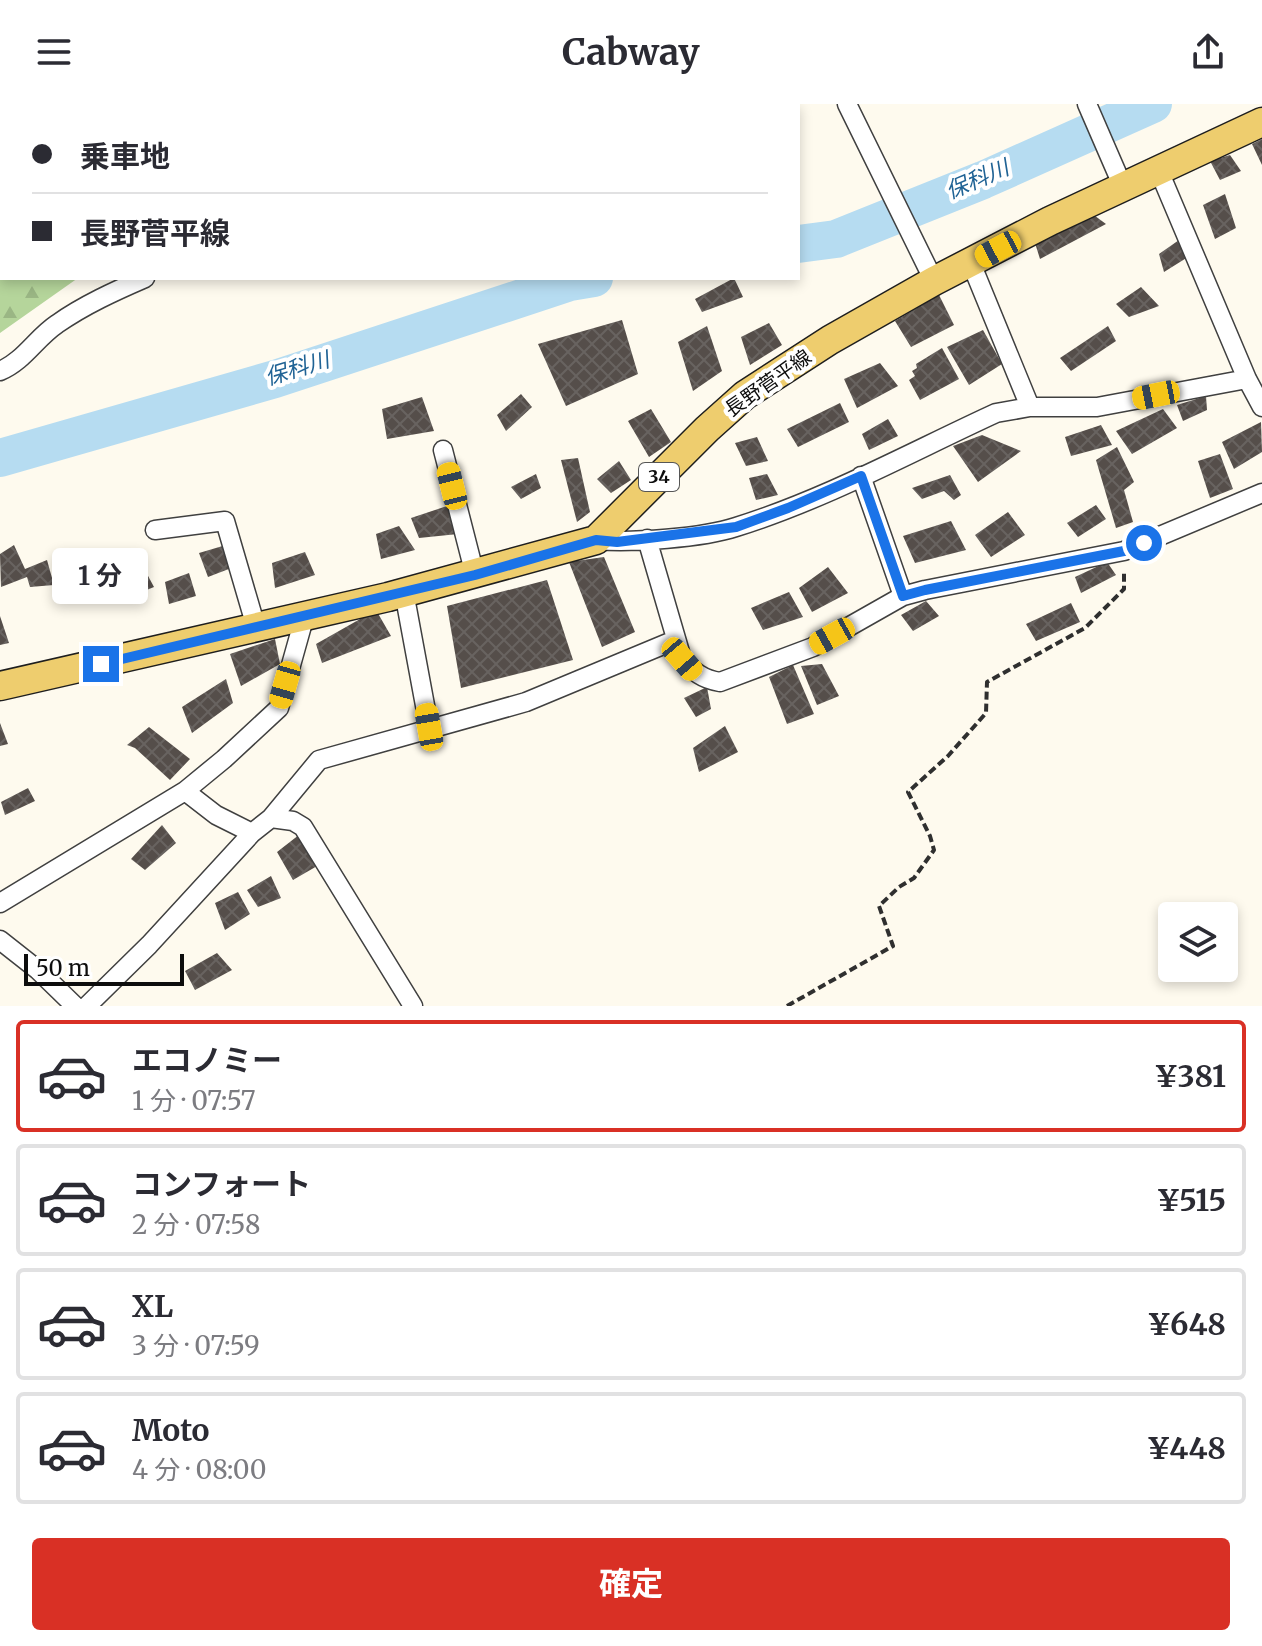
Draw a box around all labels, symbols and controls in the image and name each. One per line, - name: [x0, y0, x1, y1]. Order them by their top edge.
- icon: menu: [32, 30, 76, 74]
- text: Cabway: [562, 30, 700, 75]
- icon: share: [1186, 30, 1230, 74]
- text: 乗車地: [80, 137, 170, 175]
- water label: 保科川: [941, 152, 1015, 205]
- text: 長野菅平線: [80, 214, 230, 252]
- car: [971, 227, 1025, 271]
- water label: 保科川: [261, 344, 335, 391]
- street label: 長野菅平線: [720, 344, 816, 422]
- car: [1130, 379, 1182, 411]
- car: [435, 460, 469, 512]
- road number: 34: [639, 463, 679, 491]
- route start: [1126, 525, 1162, 561]
- callout: 1 分: [53, 548, 149, 604]
- text: 1 分: [78, 559, 122, 592]
- car: [805, 614, 859, 658]
- car: [657, 633, 707, 685]
- route end: [83, 646, 119, 682]
- car: [267, 659, 303, 711]
- car: [413, 701, 445, 753]
- map controls: [1158, 902, 1238, 982]
- button: layers: [1158, 902, 1238, 982]
- scale bar: [24, 950, 184, 986]
- text: 50 m: [36, 954, 90, 982]
- icon: car: [36, 1040, 108, 1112]
- text: エコノミー: [132, 1041, 282, 1079]
- text: ¥381: [1154, 1057, 1226, 1095]
- text: 1 分 · 07:57: [132, 1084, 256, 1117]
- icon: car: [36, 1164, 108, 1236]
- text: コンフォート: [132, 1165, 311, 1203]
- text: ¥515: [1156, 1181, 1226, 1219]
- text: 2 分 · 07:58: [132, 1208, 260, 1241]
- text: XL: [132, 1287, 173, 1325]
- icon: car: [36, 1288, 108, 1360]
- text: ¥648: [1147, 1305, 1226, 1343]
- text: 3 分 · 07:59: [132, 1329, 260, 1362]
- text: Moto: [132, 1411, 210, 1449]
- icon: car: [36, 1412, 108, 1484]
- text: ¥448: [1147, 1429, 1226, 1467]
- text: 4 分 · 08:00: [132, 1453, 267, 1486]
- button: 確定: [32, 1538, 1230, 1630]

